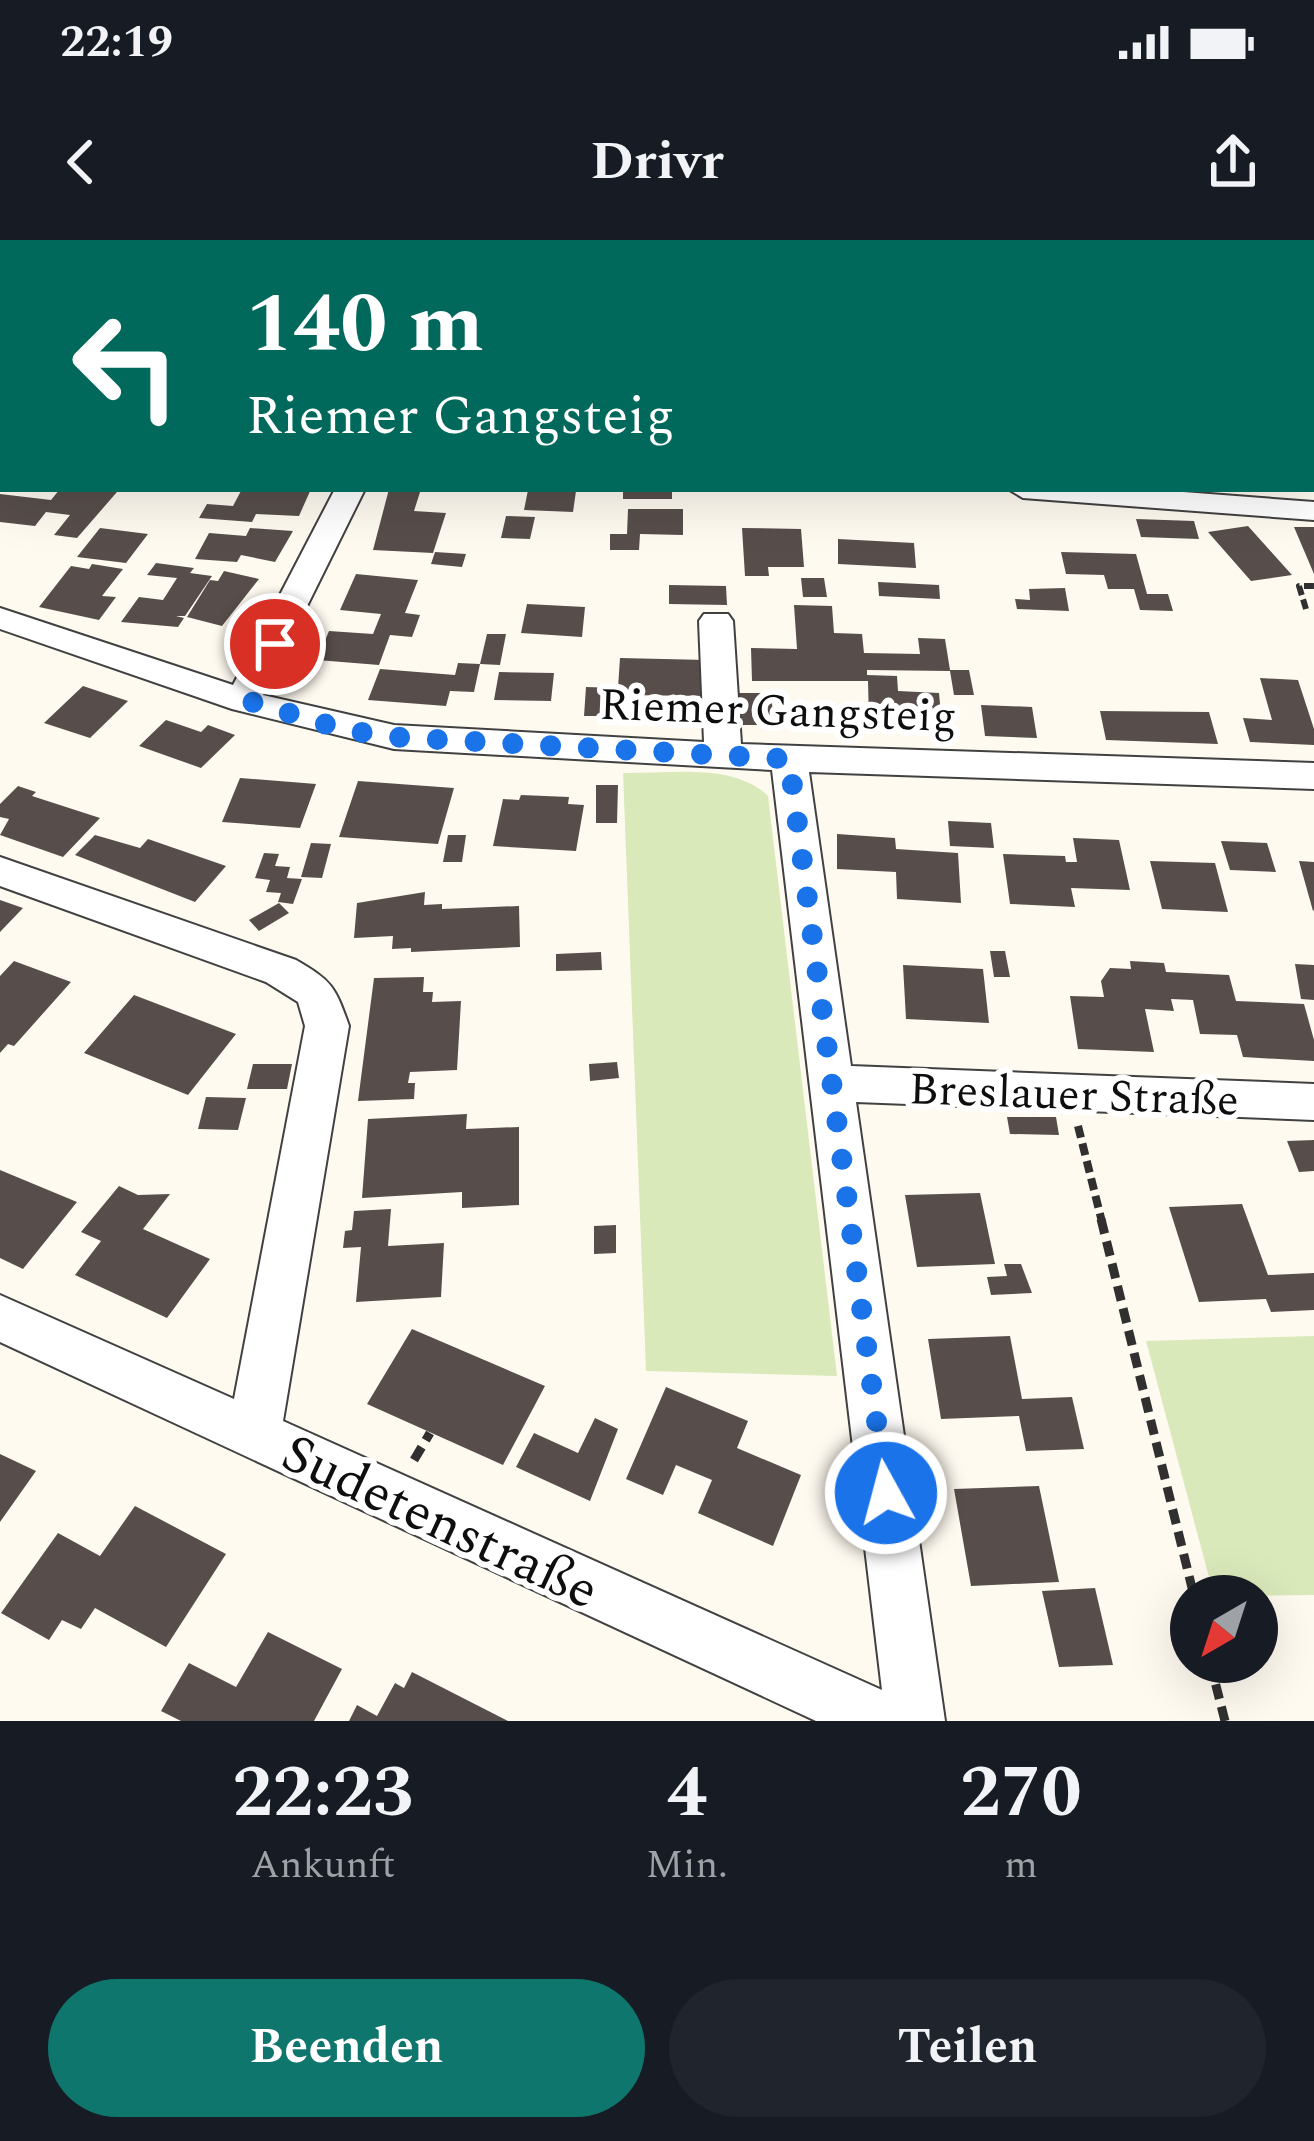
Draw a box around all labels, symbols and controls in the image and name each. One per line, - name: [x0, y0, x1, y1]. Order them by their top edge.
- text: 22:19: [60, 8, 173, 77]
- text: Drivr: [590, 121, 724, 203]
- icon: back: [48, 129, 114, 195]
- icon: share: [1200, 129, 1266, 195]
- text: 140 m: [246, 261, 484, 389]
- icon: left: [48, 288, 204, 444]
- text: Riemer Gangsteig: [246, 376, 675, 458]
- pin: [224, 593, 326, 695]
- icon: arrive: [242, 611, 308, 677]
- street label: Riemer Gangsteig: [598, 671, 958, 752]
- street label: Breslauer Straße: [908, 1055, 1240, 1136]
- street label: Sudetenstraße: [268, 1413, 612, 1632]
- position arrow: [823, 1430, 949, 1556]
- north arrow: [1170, 1575, 1278, 1683]
- map controls: [1170, 1575, 1278, 1683]
- text: 22:23: [232, 1739, 413, 1848]
- text: 4: [667, 1739, 707, 1848]
- text: 270: [960, 1739, 1082, 1848]
- text: Ankunft: [250, 1836, 395, 1895]
- text: Min.: [646, 1836, 728, 1895]
- text: m: [1004, 1836, 1038, 1895]
- button: Beenden: [48, 1979, 645, 2117]
- button: Teilen: [669, 1979, 1266, 2117]

